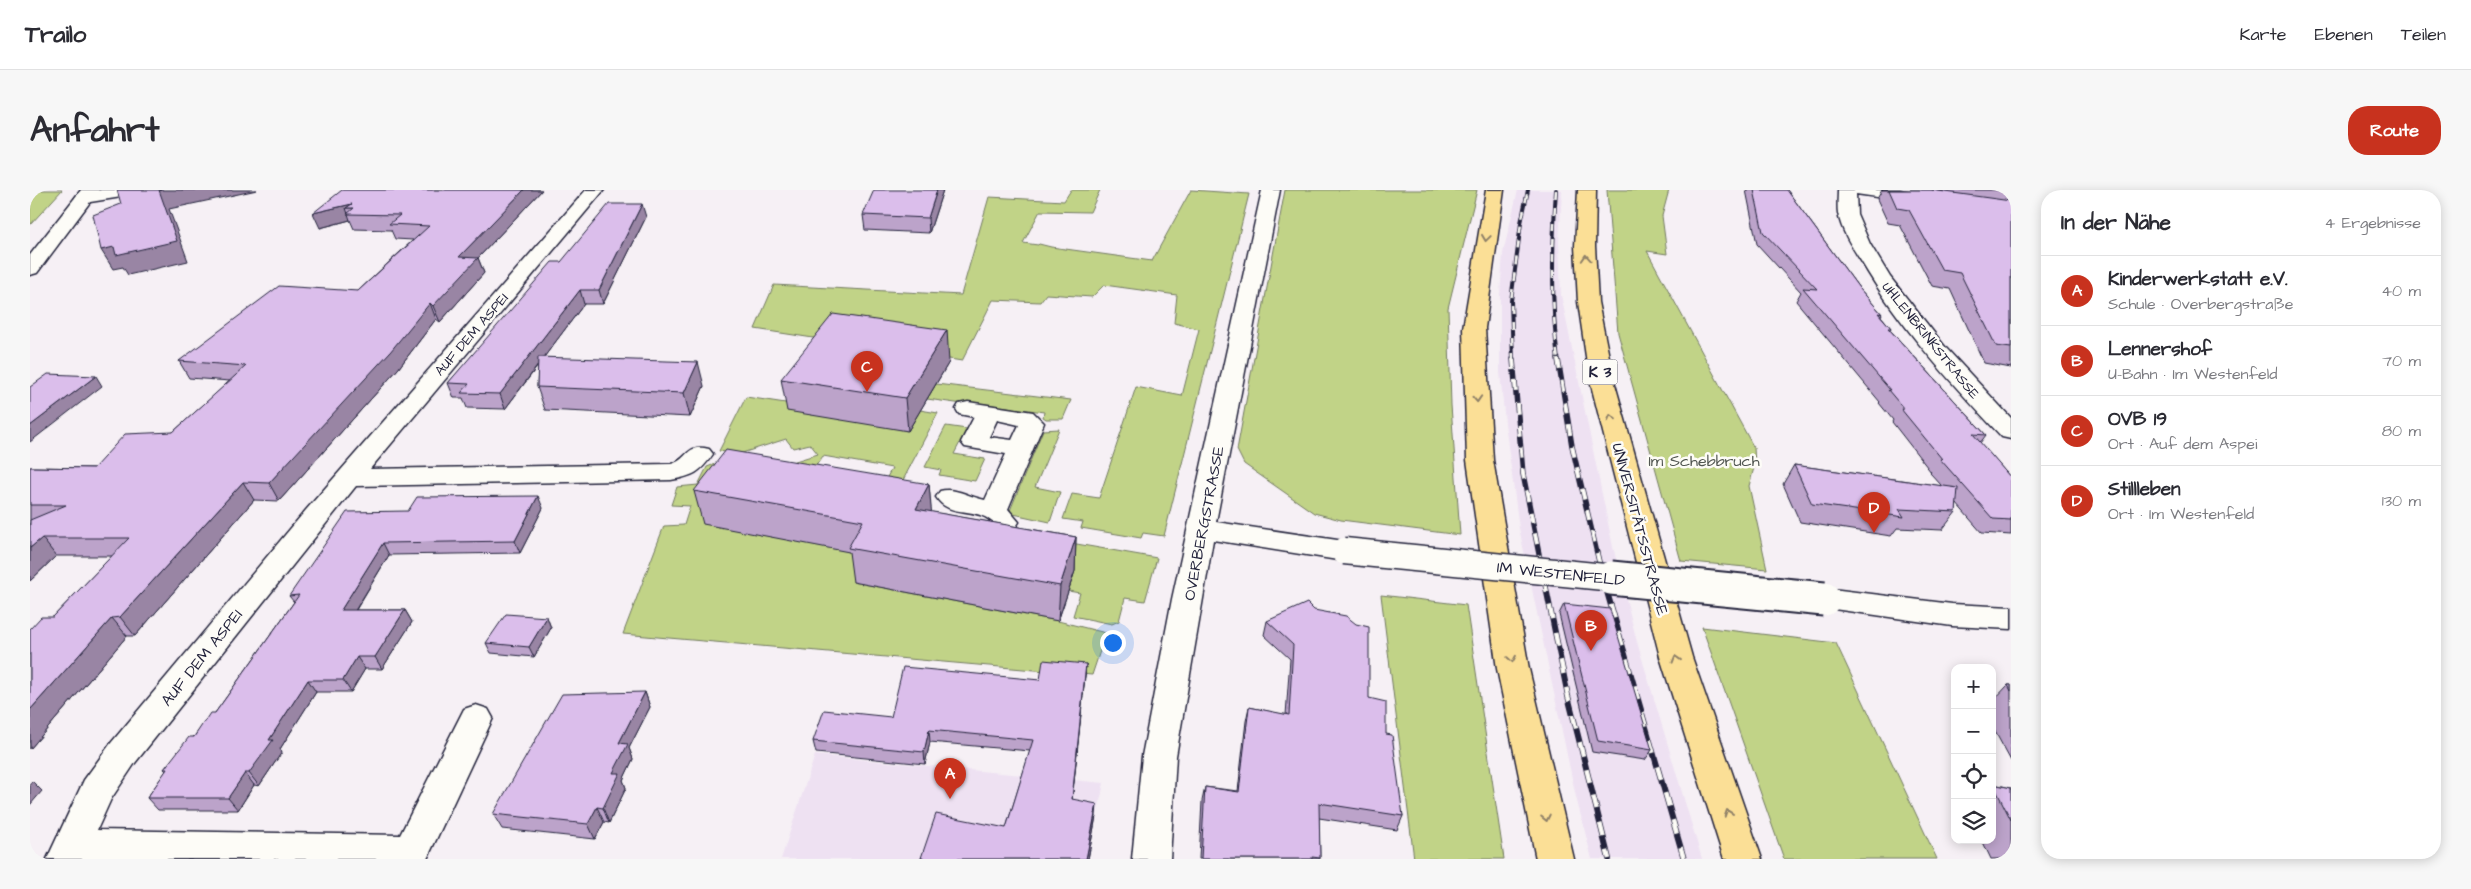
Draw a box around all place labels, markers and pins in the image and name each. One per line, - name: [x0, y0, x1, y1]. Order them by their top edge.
- pin: C: [851, 351, 883, 392]
- pin: D: [1858, 492, 1890, 533]
- pin: B: [1575, 610, 1607, 651]
- pin: A: [934, 758, 966, 799]

